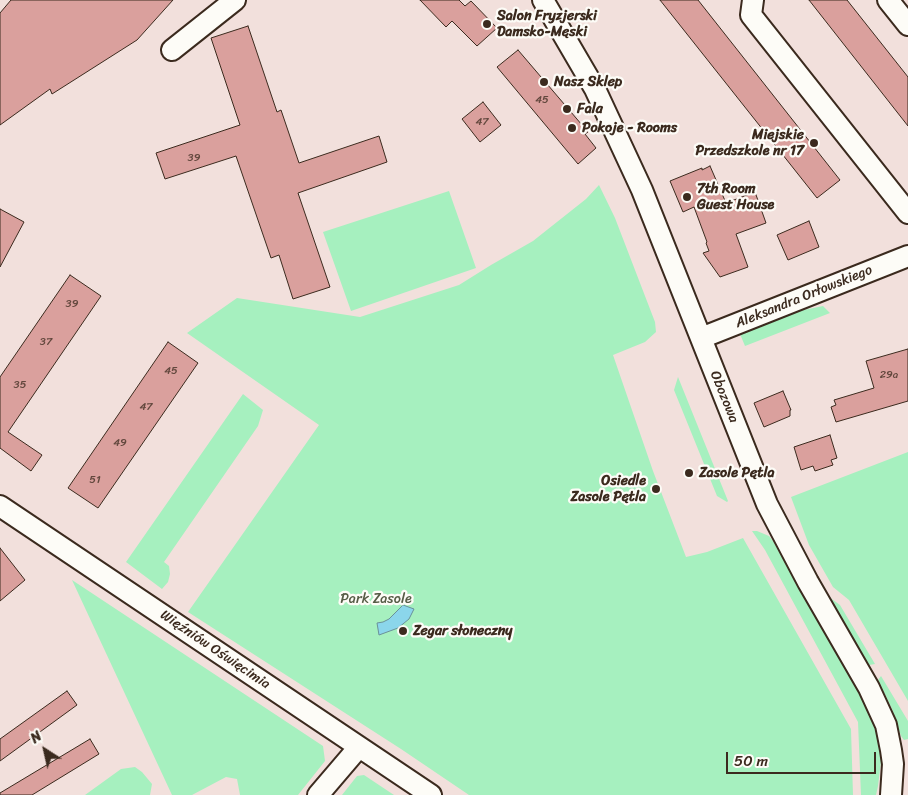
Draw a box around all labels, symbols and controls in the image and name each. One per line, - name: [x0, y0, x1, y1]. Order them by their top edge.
- place label: Salon Fryzjerski Damsko-Męski: [497, 8, 597, 40]
- marker: Salon Fryzjerski Damsko-Męski: [481, 18, 493, 30]
- place label: Nasz Sklep: [554, 74, 622, 90]
- marker: Nasz Sklep: [538, 76, 550, 88]
- house number: 45: [535, 93, 549, 107]
- place label: Fala: [577, 101, 603, 117]
- marker: Fala: [561, 103, 573, 115]
- house number: 47: [475, 115, 489, 129]
- place label: Pokoje - Rooms: [582, 120, 677, 136]
- marker: Pokoje - Rooms: [566, 122, 578, 134]
- place label: Miejskie Przedszkole nr 17: [696, 127, 804, 160]
- marker: Miejskie Przedszkole nr 17: [808, 137, 820, 149]
- house number: 39: [188, 151, 200, 165]
- place label: 7th Room Guest House: [697, 181, 774, 213]
- marker: 7th Room Guest House: [681, 191, 693, 203]
- street label: Aleksandra Orłowskiego: [733, 262, 875, 332]
- house number: 39: [66, 297, 78, 311]
- house number: 37: [40, 335, 52, 349]
- house number: 45: [164, 364, 178, 378]
- house number: 29a: [880, 368, 898, 382]
- street label: Obozowa: [706, 369, 742, 425]
- house number: 35: [14, 378, 26, 392]
- house number: 47: [139, 400, 153, 414]
- house number: 49: [113, 436, 127, 450]
- place label: Zasole Pętla: [699, 465, 774, 481]
- marker: Zasole Pętla: [683, 467, 695, 479]
- house number: 51: [89, 473, 101, 487]
- place label: Osiedle Zasole Pętla: [571, 473, 646, 506]
- marker: Osiedle Zasole Pętla: [650, 483, 662, 495]
- park label: Park Zasole: [340, 591, 412, 607]
- street label: Więźniów Oświęcimia: [157, 607, 273, 693]
- place label: Zegar słoneczny: [413, 623, 513, 639]
- marker: Zegar słoneczny: [397, 625, 409, 637]
- text: N: [25, 724, 47, 750]
- north arrow: [20, 725, 70, 775]
- scale bar: [728, 742, 878, 774]
- text: 50 m: [734, 748, 768, 774]

